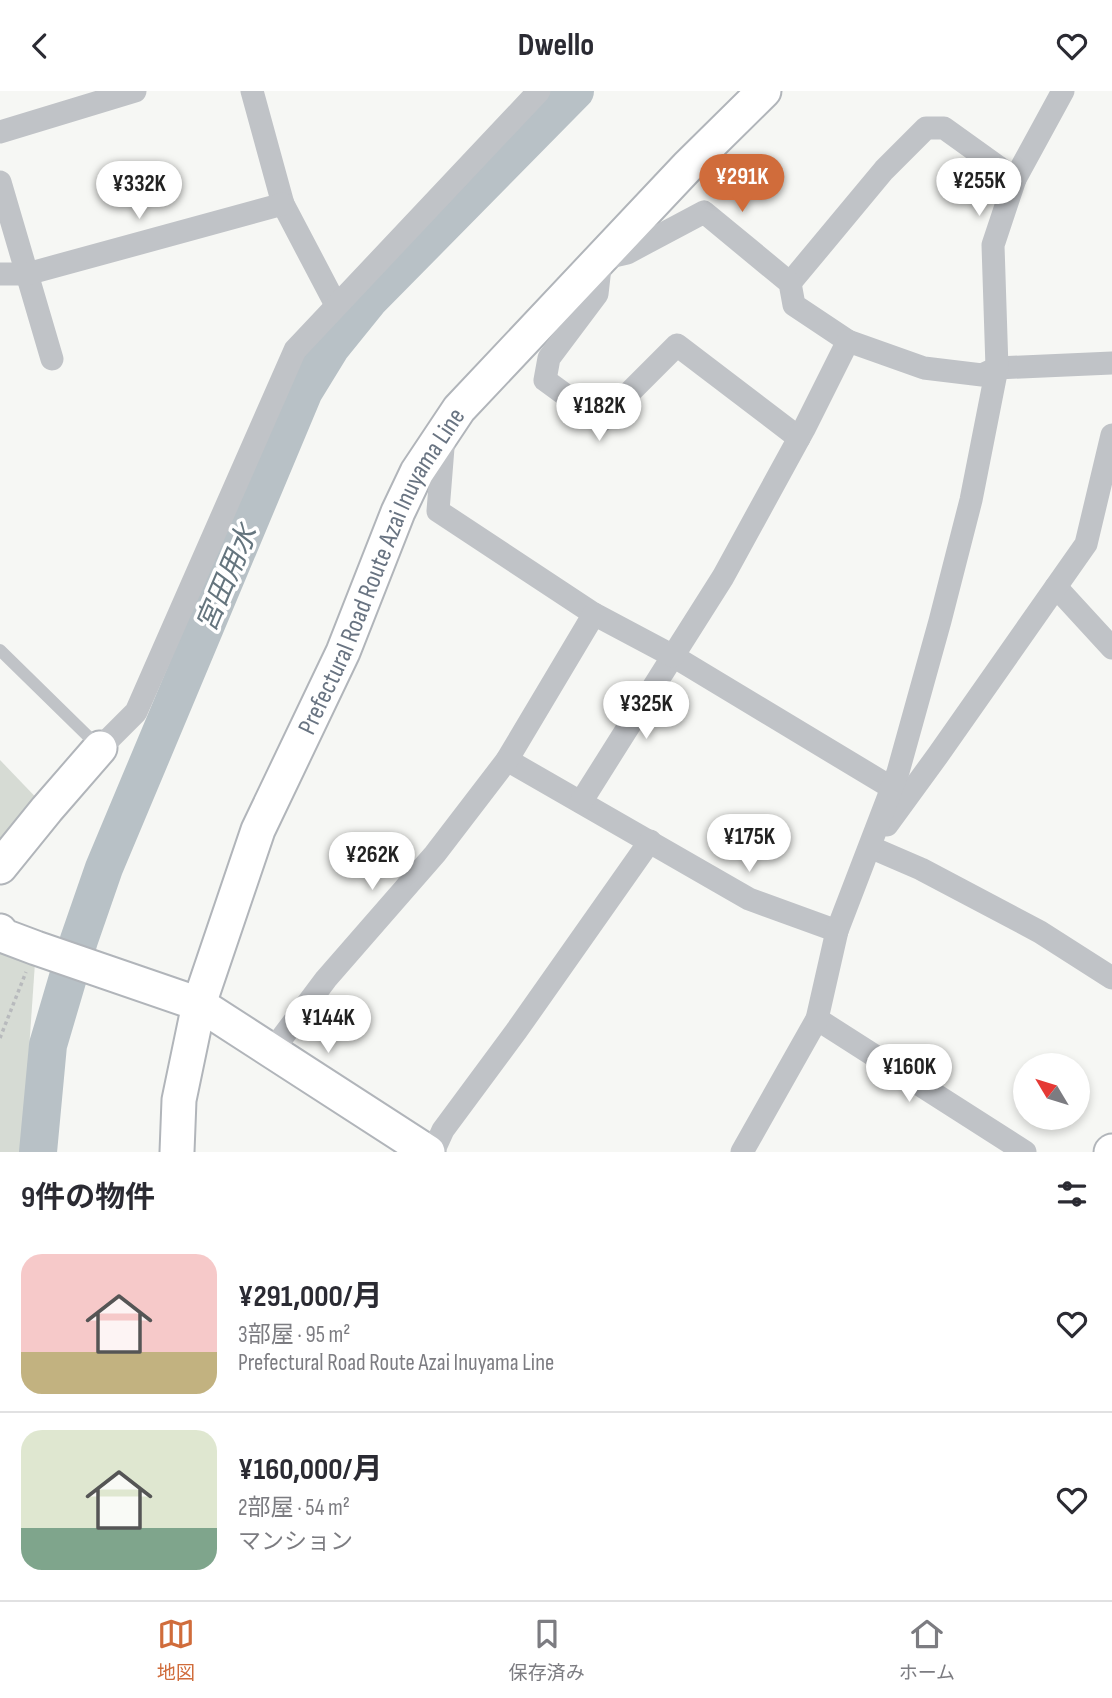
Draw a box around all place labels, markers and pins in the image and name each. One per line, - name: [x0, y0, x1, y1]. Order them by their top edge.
- pin: ¥291K: [693, 155, 791, 214]
- pin: ¥255K: [930, 159, 1028, 218]
- pin: ¥332K: [90, 162, 188, 221]
- pin: ¥182K: [550, 383, 648, 443]
- pin: ¥325K: [597, 681, 695, 741]
- pin: ¥175K: [700, 815, 798, 874]
- pin: ¥262K: [323, 833, 421, 892]
- pin: ¥144K: [279, 995, 377, 1055]
- pin: ¥160K: [860, 1045, 958, 1104]

